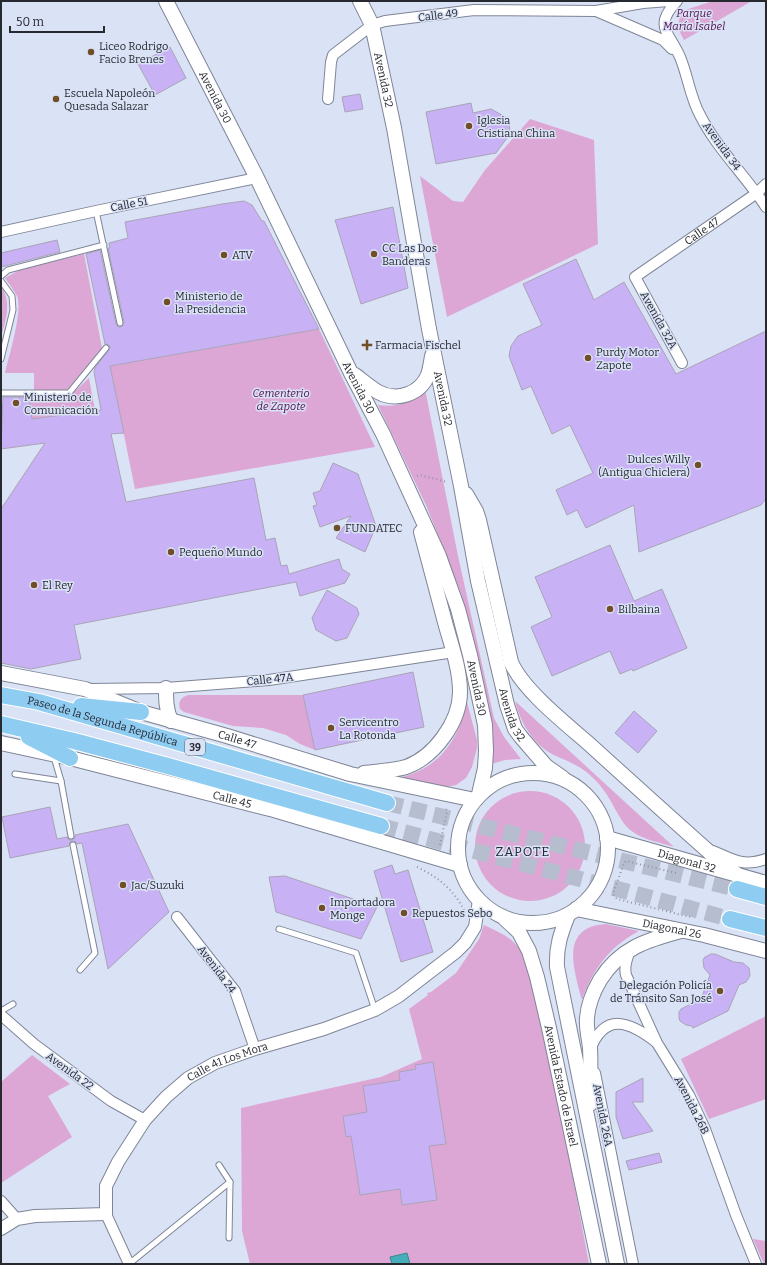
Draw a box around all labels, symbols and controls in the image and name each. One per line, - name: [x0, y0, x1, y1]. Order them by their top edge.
- street label: Calle 49: [417, 7, 459, 24]
- park label: Parque María Isabel: [663, 7, 725, 33]
- scale bar: [10, 8, 104, 34]
- text: 50 m: [16, 15, 45, 29]
- place label: Liceo Rodrigo Facio Brenes: [99, 40, 168, 66]
- marker: Liceo Rodrigo Facio Brenes: [86, 47, 96, 57]
- street label: Avenida 32: [371, 51, 395, 109]
- street label: Avenida 30: [196, 69, 234, 126]
- place label: Escuela Napoleón Quesada Salazar: [64, 87, 155, 113]
- marker: Escuela Napoleón Quesada Salazar: [51, 94, 61, 104]
- place label: Iglesia Cristiana China: [477, 114, 555, 140]
- street label: Avenida 34: [700, 120, 744, 173]
- marker: Iglesia Cristiana China: [464, 121, 474, 131]
- street label: Calle 51: [109, 194, 149, 214]
- street label: Calle 47: [682, 215, 722, 248]
- place label: CC Las Dos Banderas: [382, 242, 437, 268]
- place label: ATV: [232, 249, 253, 262]
- marker: CC Las Dos Banderas: [369, 249, 379, 259]
- marker: ATV: [219, 250, 229, 260]
- street label: Avenida 32A: [637, 289, 680, 351]
- place label: Ministerio de la Presidencia: [175, 290, 246, 316]
- marker: Ministerio de la Presidencia: [162, 297, 172, 307]
- place label: Farmacia Fischel: [375, 339, 461, 352]
- marker: Farmacia Fischel: [362, 340, 372, 350]
- place label: Purdy Motor Zapote: [596, 346, 659, 372]
- marker: Purdy Motor Zapote: [583, 353, 593, 363]
- street label: Avenida 30: [339, 360, 377, 416]
- street label: Avenida 32: [431, 370, 455, 427]
- park label: Cementerio de Zapote: [252, 387, 310, 413]
- place label: Ministerio de Comunicación: [24, 391, 98, 417]
- marker: Ministerio de Comunicación: [11, 398, 21, 408]
- place label: Dulces Willy (Antigua Chiclera): [598, 453, 690, 479]
- marker: Dulces Willy (Antigua Chiclera): [693, 460, 703, 470]
- place label: FUNDATEC: [345, 522, 402, 535]
- marker: FUNDATEC: [332, 523, 342, 533]
- place label: Pequeño Mundo: [179, 546, 263, 559]
- marker: Pequeño Mundo: [166, 547, 176, 557]
- place label: El Rey: [42, 579, 73, 592]
- marker: El Rey: [29, 580, 39, 590]
- place label: Bilbaina: [618, 603, 660, 616]
- marker: Bilbaina: [605, 604, 615, 614]
- street label: Avenida 30: [464, 659, 489, 717]
- street label: Calle 47A: [246, 671, 294, 688]
- street label: Avenida 32: [496, 687, 528, 744]
- street label: Paseo de la Segunda República: [26, 694, 179, 749]
- place label: Servicentro La Rotonda: [339, 716, 399, 742]
- marker: Servicentro La Rotonda: [326, 723, 336, 733]
- street label: Calle 47: [216, 728, 258, 752]
- road number: 39: [185, 739, 205, 755]
- street label: Calle 45: [211, 789, 253, 811]
- district label: ZAPOTE: [496, 844, 550, 859]
- street label: Diagonal 32: [656, 847, 717, 875]
- place label: Jac/Suzuki: [130, 879, 185, 892]
- marker: Jac/Suzuki: [118, 880, 128, 890]
- place label: Importadora Monge: [330, 896, 395, 922]
- marker: Importadora Monge: [317, 903, 327, 913]
- place label: Repuestos Sebo: [412, 907, 492, 920]
- marker: Repuestos Sebo: [399, 908, 409, 918]
- street label: Diagonal 26: [641, 917, 703, 941]
- street label: Avenida 24: [195, 943, 239, 996]
- place label: Delegación Policía de Tránsito San José: [610, 979, 712, 1005]
- marker: Delegación Policía de Tránsito San José: [715, 986, 725, 996]
- street label: Avenida Estado de Israel: [541, 1024, 580, 1148]
- street label: Calle 41 Los Mora: [185, 1040, 269, 1084]
- street label: Avenida 22: [43, 1050, 96, 1093]
- street label: Avenida 26B: [671, 1074, 712, 1136]
- street label: Avenida 26A: [590, 1082, 615, 1148]

